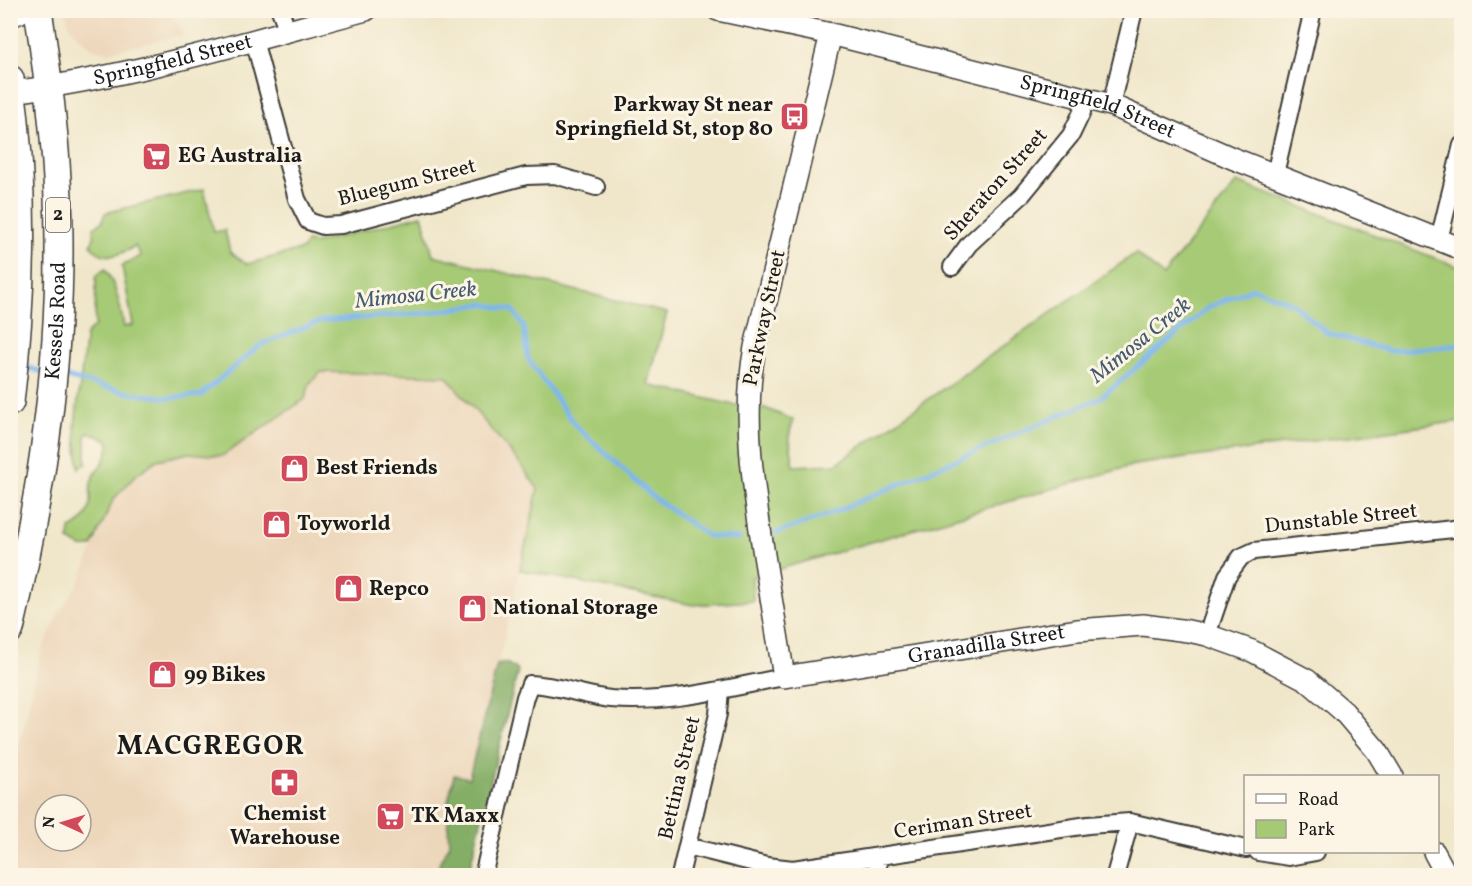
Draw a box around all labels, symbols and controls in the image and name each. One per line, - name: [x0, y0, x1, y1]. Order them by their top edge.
- street label: Springfield Street: [91, 27, 255, 93]
- street label: Springfield Street: [1017, 68, 1180, 146]
- place label: Parkway St near Springfield St, stop 80: [555, 91, 773, 144]
- bus stop icon: Parkway St near Springfield St, stop 80: [778, 101, 810, 133]
- street label: Sheraton Street: [937, 122, 1055, 248]
- supermarket icon: EG Australia: [141, 140, 173, 172]
- place label: EG Australia: [178, 142, 302, 171]
- street label: Bluegum Street: [335, 152, 479, 214]
- road number: 2: [46, 198, 70, 232]
- street label: Parkway Street: [736, 247, 794, 389]
- street label: Kessels Road: [38, 262, 73, 381]
- water label: Mimosa Creek: [353, 274, 478, 318]
- water label: Mimosa Creek: [1083, 291, 1198, 392]
- shop icon: Best Friends: [279, 452, 311, 484]
- place label: Best Friends: [316, 454, 438, 483]
- street label: Dunstable Street: [1263, 497, 1419, 541]
- shop icon: Toyworld: [260, 508, 292, 540]
- place label: Toyworld: [297, 510, 391, 539]
- shop icon: Repco: [332, 573, 364, 605]
- place label: Repco: [369, 575, 429, 604]
- shop icon: National Storage: [456, 592, 488, 624]
- place label: National Storage: [493, 594, 658, 623]
- street label: Granadilla Street: [906, 618, 1067, 671]
- shop icon: 99 Bikes: [147, 659, 179, 691]
- place label: 99 Bikes: [184, 661, 266, 690]
- street label: Bettina Street: [652, 713, 708, 843]
- district label: MACGREGOR: [117, 728, 305, 766]
- pharmacy icon: Chemist Warehouse: [269, 767, 301, 799]
- legend: [1244, 775, 1439, 853]
- text: Road: [1298, 788, 1339, 813]
- north arrow: [33, 793, 93, 853]
- street label: Ceriman Street: [892, 797, 1034, 847]
- place label: Chemist Warehouse: [230, 800, 340, 853]
- supermarket icon: TK Maxx: [374, 800, 406, 832]
- place label: TK Maxx: [411, 802, 499, 831]
- text: N: [39, 815, 61, 829]
- text: Park: [1298, 818, 1335, 843]

